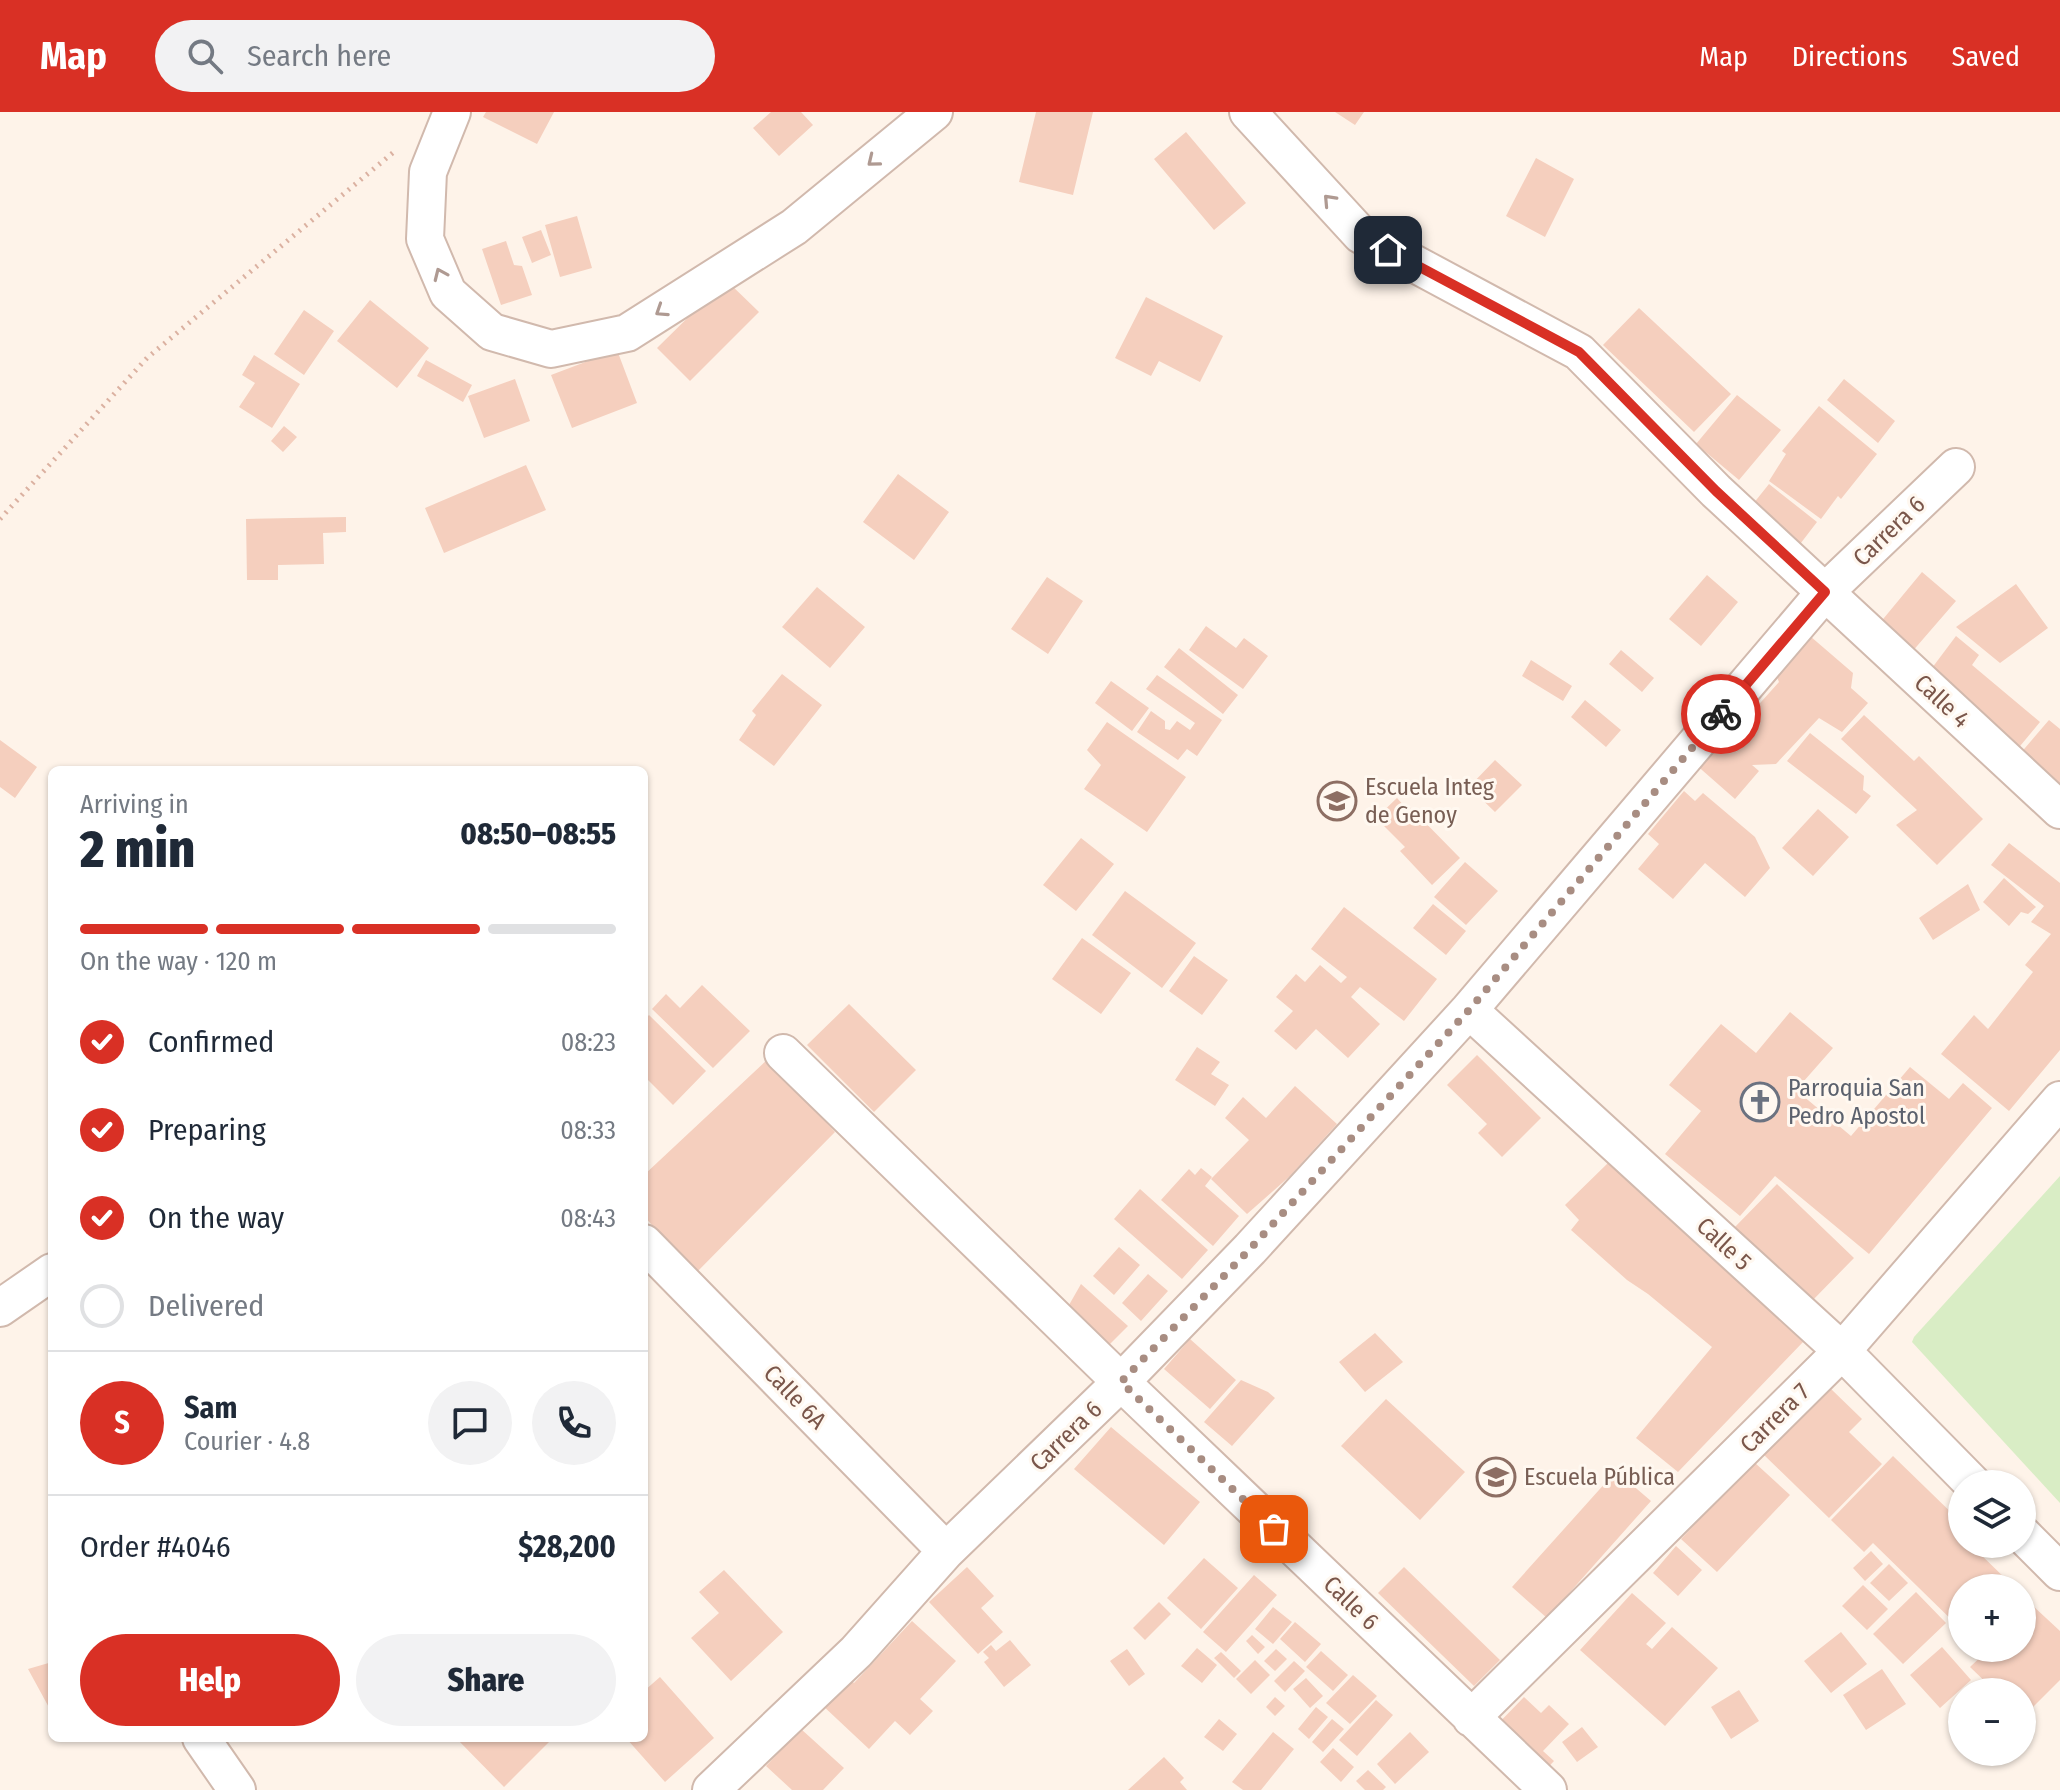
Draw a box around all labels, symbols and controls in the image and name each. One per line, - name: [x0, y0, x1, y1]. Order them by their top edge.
- search box: [155, 20, 715, 92]
- text: Map: [40, 33, 107, 79]
- icon: search: [183, 34, 227, 78]
- text: Search here: [247, 38, 391, 74]
- text: Map: [1699, 40, 1748, 73]
- text: Directions: [1792, 40, 1908, 73]
- text: Saved: [1952, 40, 2020, 73]
- one-way arrow: [868, 152, 883, 166]
- one-way arrow: [1324, 195, 1338, 210]
- pin: [1354, 216, 1422, 284]
- icon: home: [1366, 228, 1410, 272]
- one-way arrow: [434, 268, 450, 283]
- one-way arrow: [656, 302, 670, 317]
- street label: Carrera 6: [1847, 490, 1931, 572]
- street label: Calle 4: [1909, 669, 1975, 733]
- courier: [1681, 674, 1761, 754]
- icon: bike: [1699, 692, 1743, 736]
- place label: Escuela Integ de Genoy: [1365, 773, 1495, 829]
- school or university icon: Escuela Integ de Genoy: [1316, 780, 1358, 822]
- text: Arriving in: [80, 789, 189, 820]
- text: 08:50–08:55: [460, 816, 616, 852]
- text: 2 min: [80, 818, 195, 881]
- text: On the way · 120 m: [80, 946, 277, 977]
- icon: check: [80, 1020, 124, 1064]
- text: Confirmed: [148, 1024, 274, 1060]
- text: 08:23: [561, 1027, 616, 1058]
- place label: Parroquia San Pedro Apostol: [1788, 1074, 1925, 1130]
- church icon: Parroquia San Pedro Apostol: [1739, 1081, 1781, 1123]
- icon: check: [80, 1108, 124, 1152]
- text: Preparing: [148, 1112, 266, 1148]
- text: 08:33: [560, 1115, 616, 1146]
- icon: check: [80, 1196, 124, 1240]
- text: On the way: [148, 1200, 284, 1236]
- text: 08:43: [560, 1203, 616, 1234]
- street label: Calle 5: [1691, 1212, 1757, 1276]
- text: Delivered: [148, 1288, 264, 1324]
- street label: Calle 6A: [758, 1359, 832, 1435]
- street label: Carrera 7: [1735, 1377, 1816, 1458]
- button: chat: [428, 1381, 512, 1465]
- button: phone: [532, 1381, 616, 1465]
- text: Sam: [184, 1390, 237, 1426]
- street label: Carrera 6: [1024, 1395, 1108, 1477]
- text: S: [114, 1405, 130, 1441]
- text: Courier · 4.8: [184, 1426, 310, 1457]
- school or university icon: Escuela Pública: [1475, 1456, 1517, 1498]
- place label: Escuela Pública: [1524, 1463, 1675, 1491]
- map controls: [1948, 1470, 2036, 1766]
- button: layers: [1948, 1470, 2036, 1558]
- pin: [1240, 1495, 1308, 1563]
- icon: bag: [1252, 1507, 1296, 1551]
- text: Order #4046: [80, 1529, 231, 1565]
- text: $28,200: [518, 1529, 616, 1565]
- street label: Calle 6: [1318, 1570, 1384, 1636]
- button: +: [1948, 1574, 2036, 1662]
- button: Help: [80, 1634, 340, 1726]
- button: Share: [356, 1634, 616, 1726]
- button: −: [1948, 1678, 2036, 1766]

